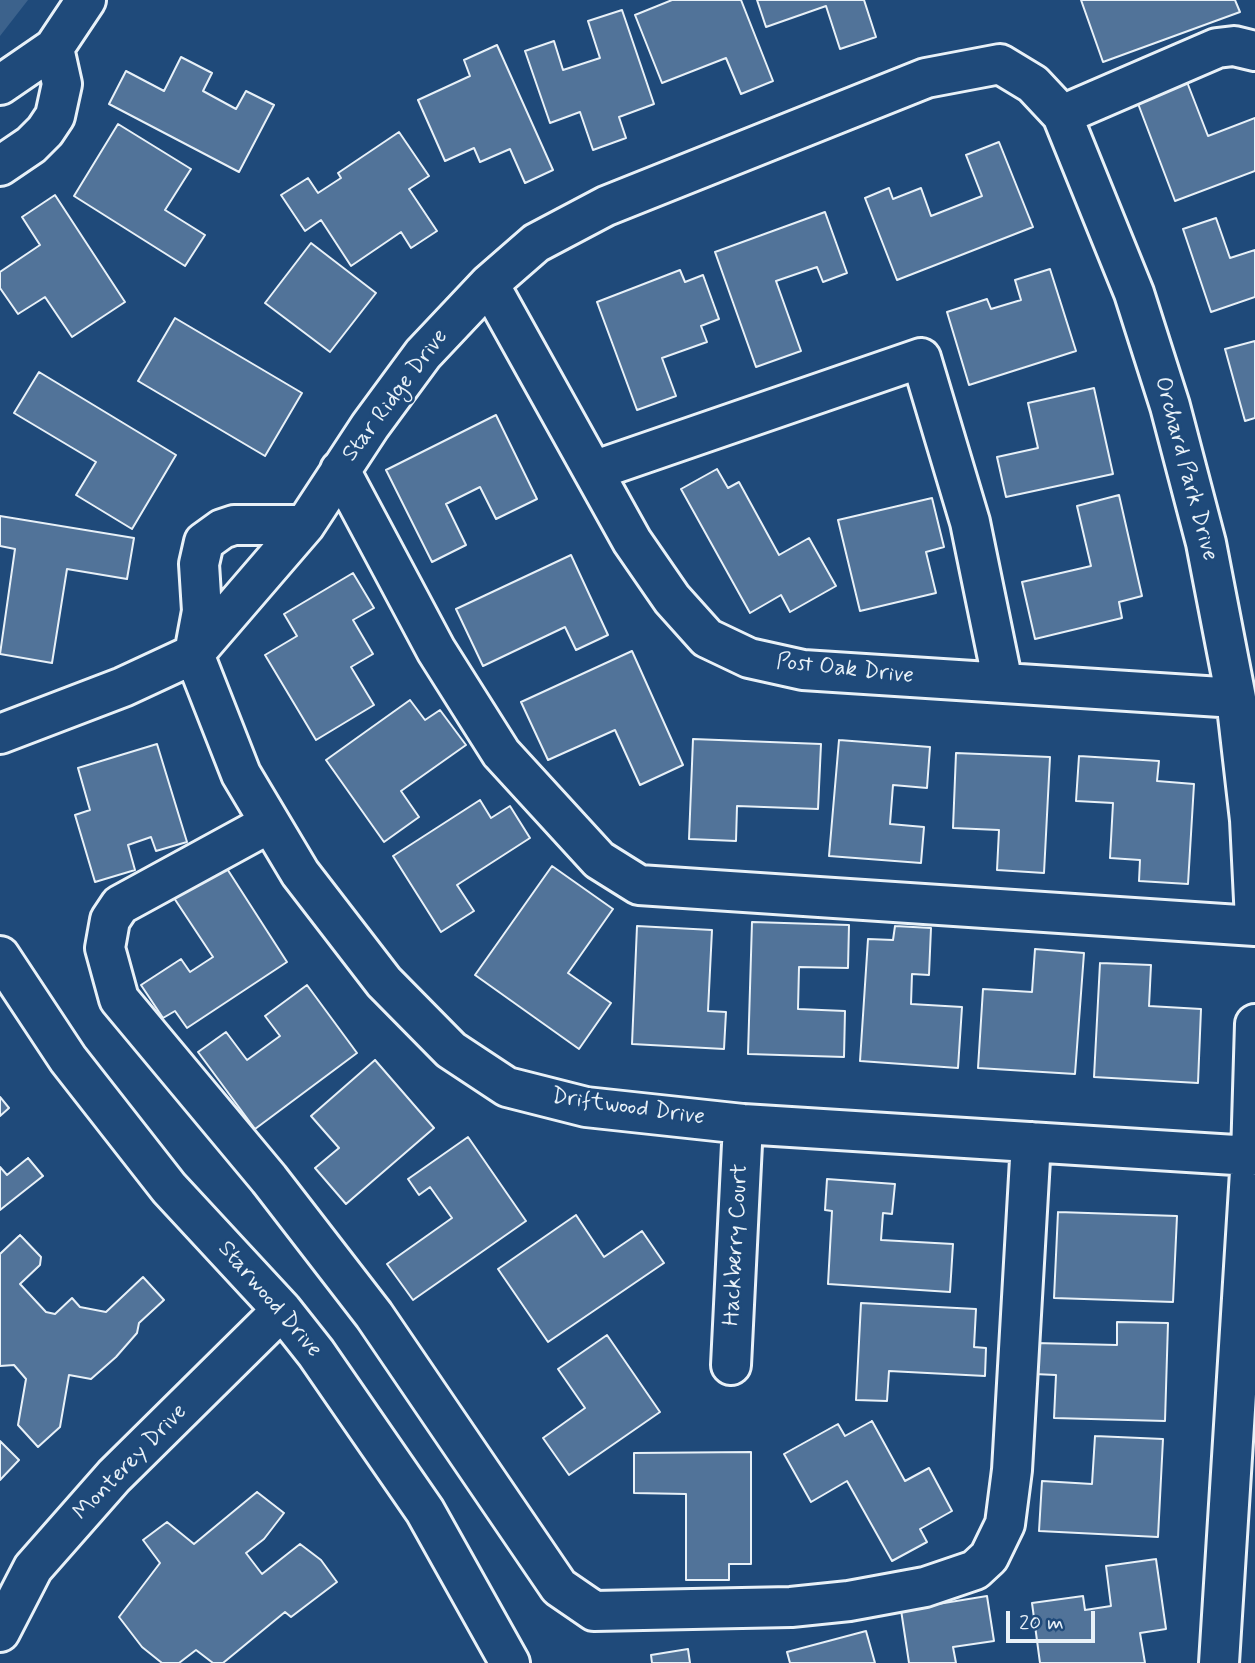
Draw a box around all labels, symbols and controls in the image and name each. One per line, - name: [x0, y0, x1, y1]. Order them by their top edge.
- street label: Star Ridge Drive: [337, 324, 455, 468]
- street label: Orchard Park Drive: [1147, 374, 1223, 564]
- street label: Post Oak Drive: [775, 649, 915, 691]
- street label: Driftwood Drive: [550, 1084, 706, 1132]
- street label: Hackberry Court: [719, 1163, 755, 1327]
- street label: Starwood Drive: [211, 1236, 327, 1364]
- street label: Monterey Drive: [68, 1399, 194, 1527]
- scale bar: [1010, 1596, 1099, 1640]
- text: 20 m: [1019, 1609, 1064, 1637]

